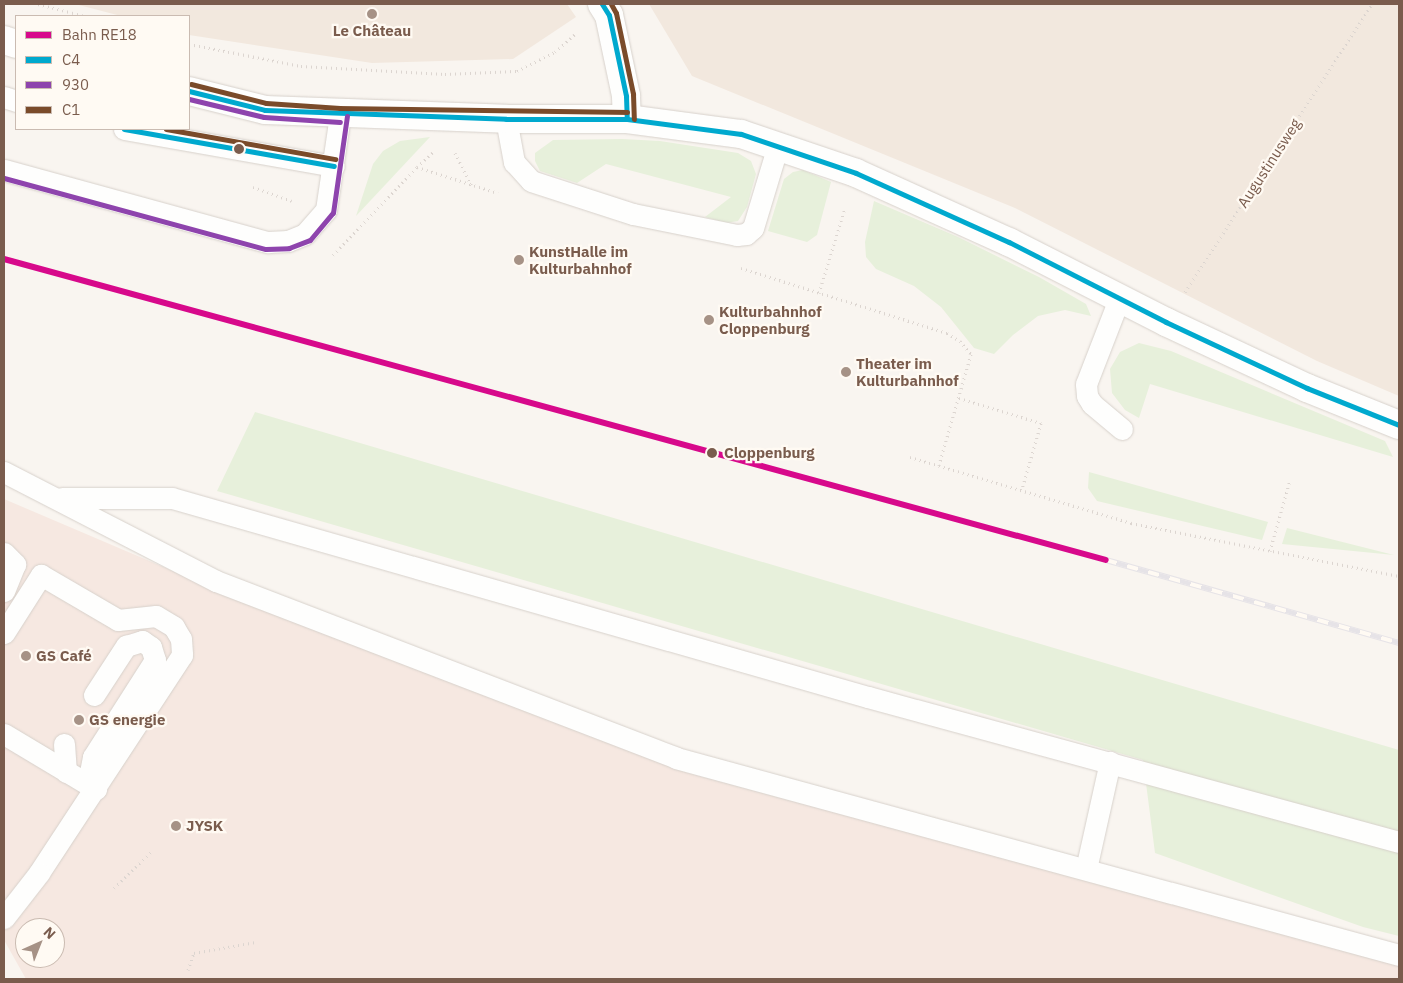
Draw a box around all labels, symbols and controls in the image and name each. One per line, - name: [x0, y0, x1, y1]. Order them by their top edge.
- marker: Le Château: [366, 8, 378, 20]
- legend: [15, 15, 190, 130]
- place label: Le Château: [333, 22, 411, 40]
- text: Bahn RE18: [62, 25, 137, 44]
- text: C4: [62, 50, 80, 69]
- text: 930: [62, 75, 89, 94]
- text: C1: [62, 100, 80, 119]
- street label: Augustinusweg: [1234, 115, 1304, 211]
- unlabelled marker: [234, 144, 244, 154]
- place label: KunstHalle im Kulturbahnhof: [529, 242, 632, 277]
- marker: KunstHalle im Kulturbahnhof: [513, 254, 525, 266]
- place label: Kulturbahnhof Cloppenburg: [719, 302, 822, 337]
- marker: Kulturbahnhof Cloppenburg: [703, 314, 715, 326]
- place label: Theater im Kulturbahnhof: [856, 354, 959, 389]
- marker: Theater im Kulturbahnhof: [840, 366, 852, 378]
- place label: Cloppenburg: [724, 444, 815, 462]
- marker: Cloppenburg: [704, 445, 720, 461]
- place label: GS Café: [36, 647, 92, 665]
- marker: GS Café: [20, 650, 32, 662]
- place label: GS energie: [89, 711, 165, 729]
- marker: GS energie: [73, 714, 85, 726]
- place label: JYSK: [186, 817, 223, 835]
- marker: JYSK: [170, 820, 182, 832]
- north arrow: [15, 918, 65, 968]
- text: N: [40, 923, 60, 943]

